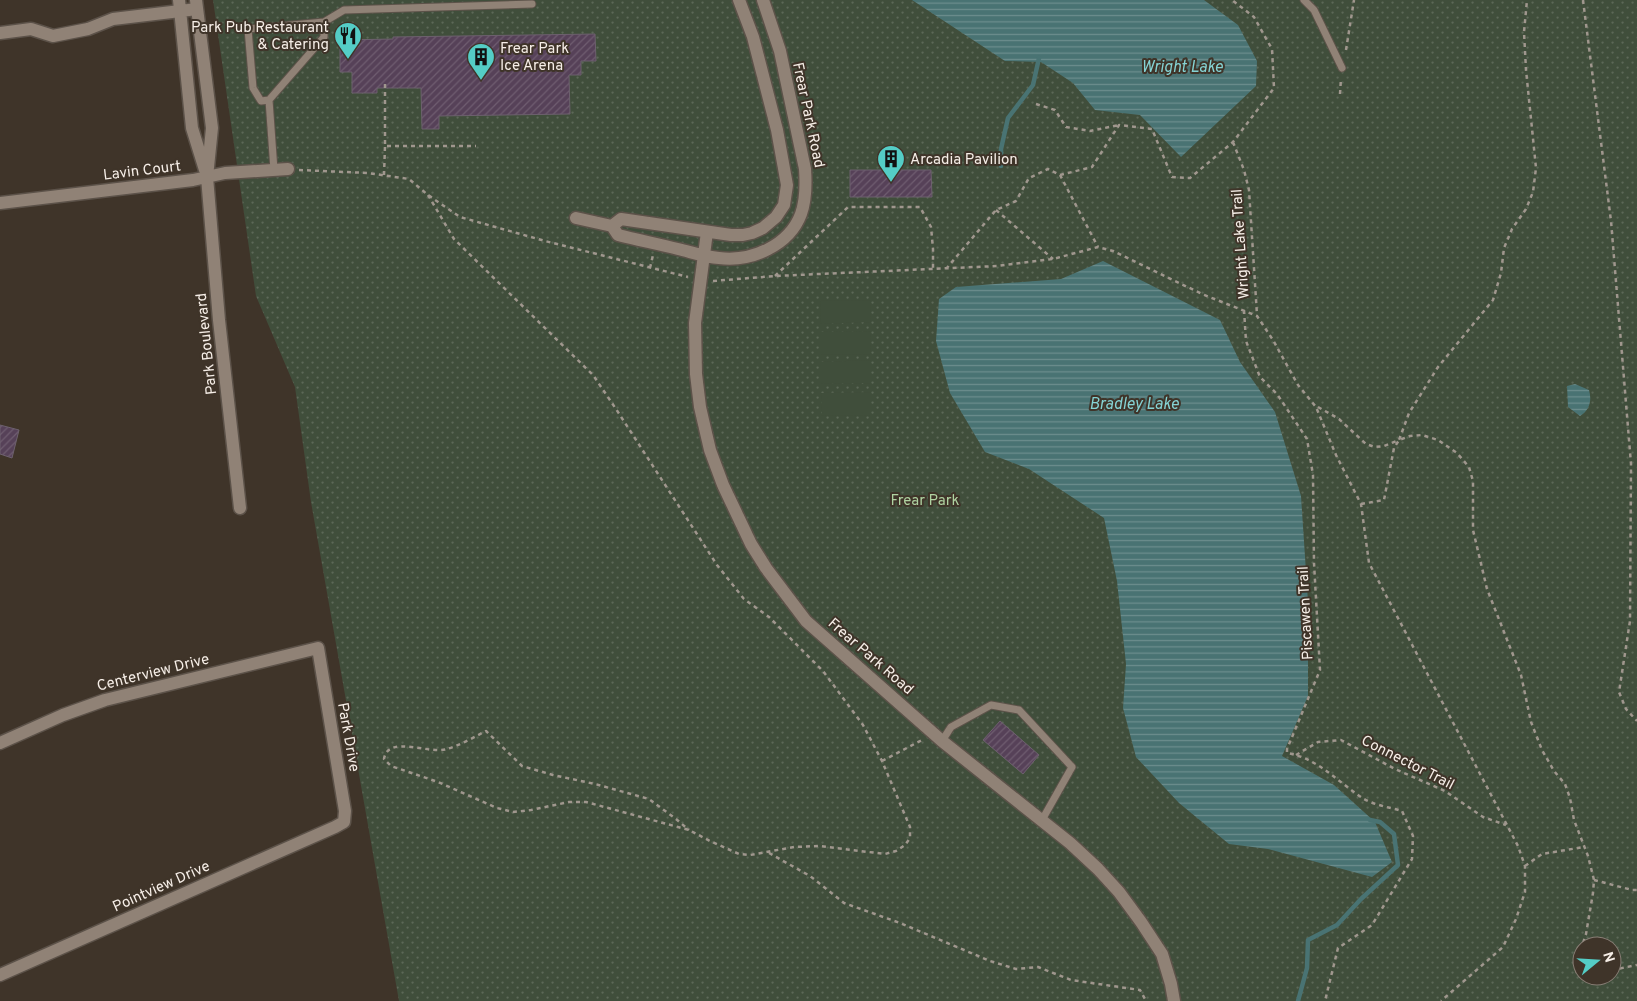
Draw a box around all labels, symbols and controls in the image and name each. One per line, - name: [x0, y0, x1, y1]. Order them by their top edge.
- place label: Park Pub Restaurant & Catering: [191, 19, 329, 55]
- restaurant icon: Park Pub Restaurant & Catering: [333, 21, 363, 60]
- place label: Frear Park Ice Arena: [500, 40, 569, 76]
- building icon: Frear Park Ice Arena: [466, 42, 496, 81]
- water label: Wright Lake: [1141, 58, 1224, 78]
- street label: Frear Park Road: [787, 61, 828, 170]
- building icon: Arcadia Pavilion: [876, 144, 906, 183]
- place label: Arcadia Pavilion: [910, 151, 1018, 170]
- street label: Lavin Court: [102, 157, 182, 186]
- street label: Wright Lake Trail: [1228, 188, 1255, 300]
- street label: Park Boulevard: [193, 292, 222, 396]
- water label: Bradley Lake: [1089, 395, 1179, 415]
- park label: Frear Park: [890, 492, 960, 511]
- street label: Piscawen Trail: [1295, 565, 1318, 660]
- street label: Frear Park Road: [823, 615, 917, 700]
- street label: Centerview Drive: [95, 650, 212, 697]
- street label: Park Drive: [332, 701, 363, 773]
- street label: Connector Trail: [1357, 732, 1457, 795]
- street label: Pointview Drive: [110, 857, 213, 917]
- north arrow: [1572, 936, 1622, 986]
- text: N: [1598, 950, 1618, 965]

